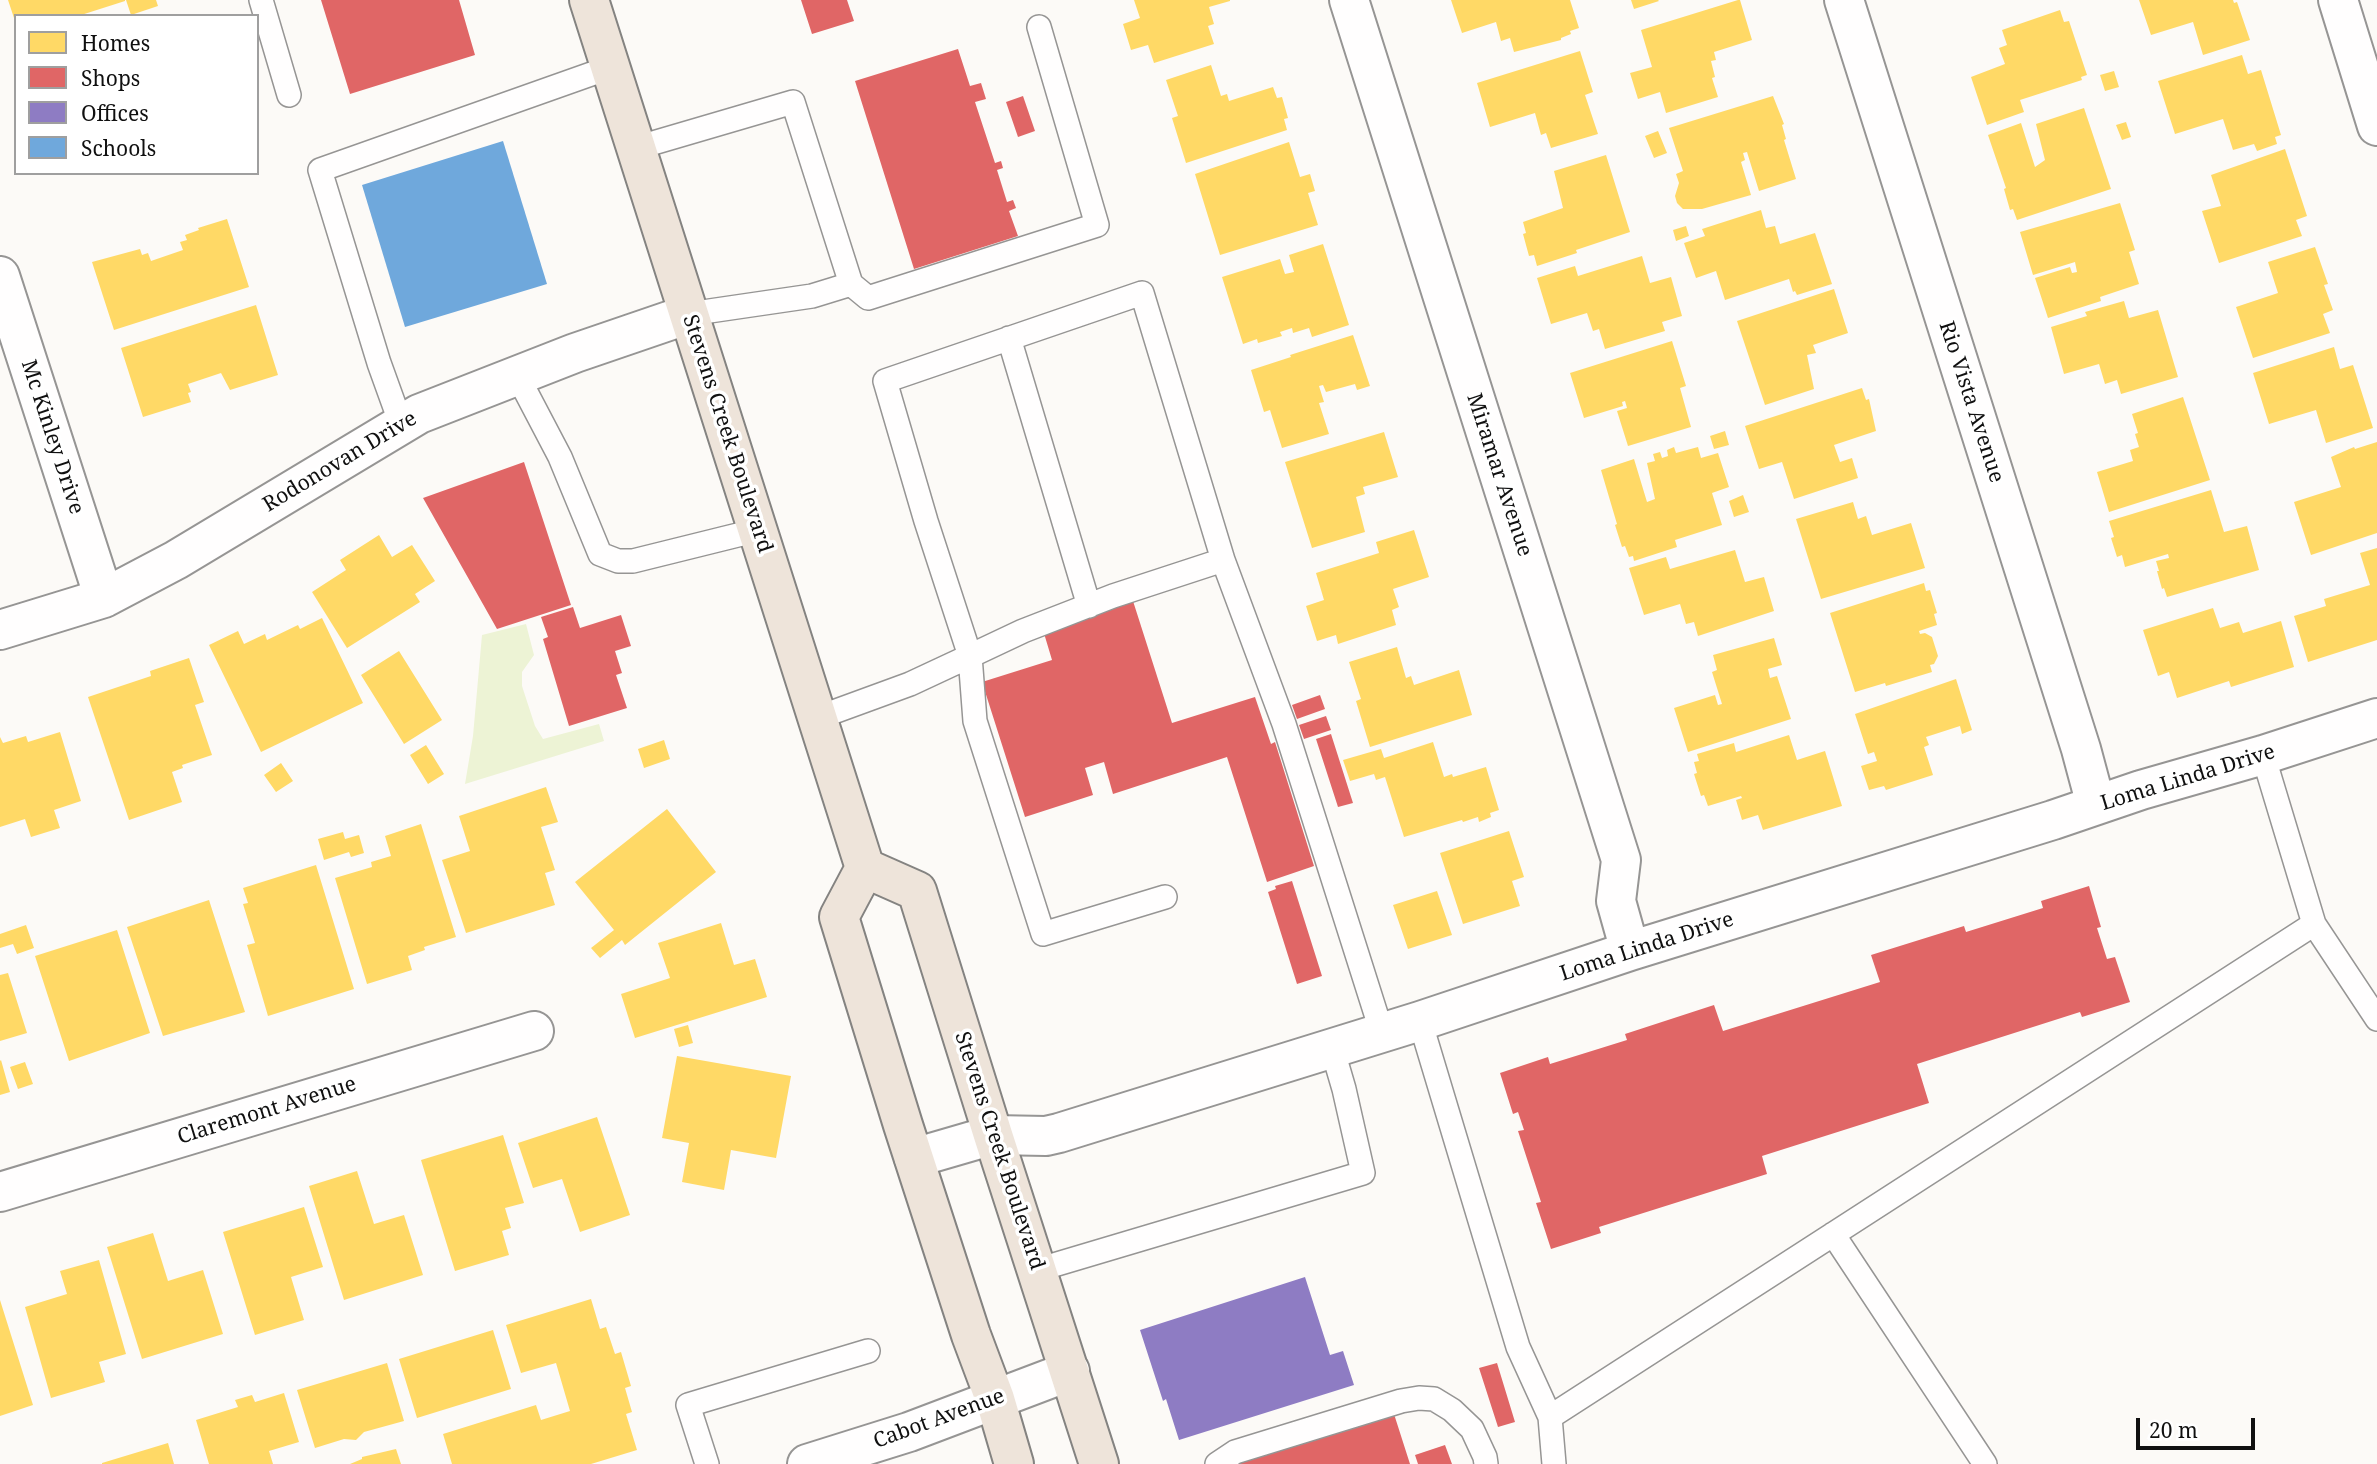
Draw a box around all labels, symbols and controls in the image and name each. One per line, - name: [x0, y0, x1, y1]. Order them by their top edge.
- legend: [14, 14, 259, 175]
- text: Homes: [81, 29, 150, 57]
- text: Shops: [81, 64, 140, 92]
- text: Offices: [81, 99, 149, 127]
- text: Schools: [81, 134, 156, 162]
- street label: Stevens Creek Boulevard: [677, 312, 777, 556]
- street label: Rio Vista Avenue: [1933, 318, 2009, 486]
- street label: Mc Kinley Drive: [15, 357, 89, 517]
- street label: Miramar Avenue: [1461, 390, 1537, 560]
- street label: Rodonovan Drive: [259, 406, 421, 518]
- street label: Loma Linda Drive: [2098, 739, 2278, 817]
- street label: Loma Linda Drive: [1557, 907, 1737, 987]
- street label: Stevens Creek Boulevard: [949, 1029, 1049, 1273]
- street label: Claremont Avenue: [174, 1072, 360, 1150]
- street label: Cabot Avenue: [870, 1384, 1008, 1454]
- scale bar: [2139, 1404, 2258, 1448]
- text: 20 m: [2149, 1416, 2198, 1444]

